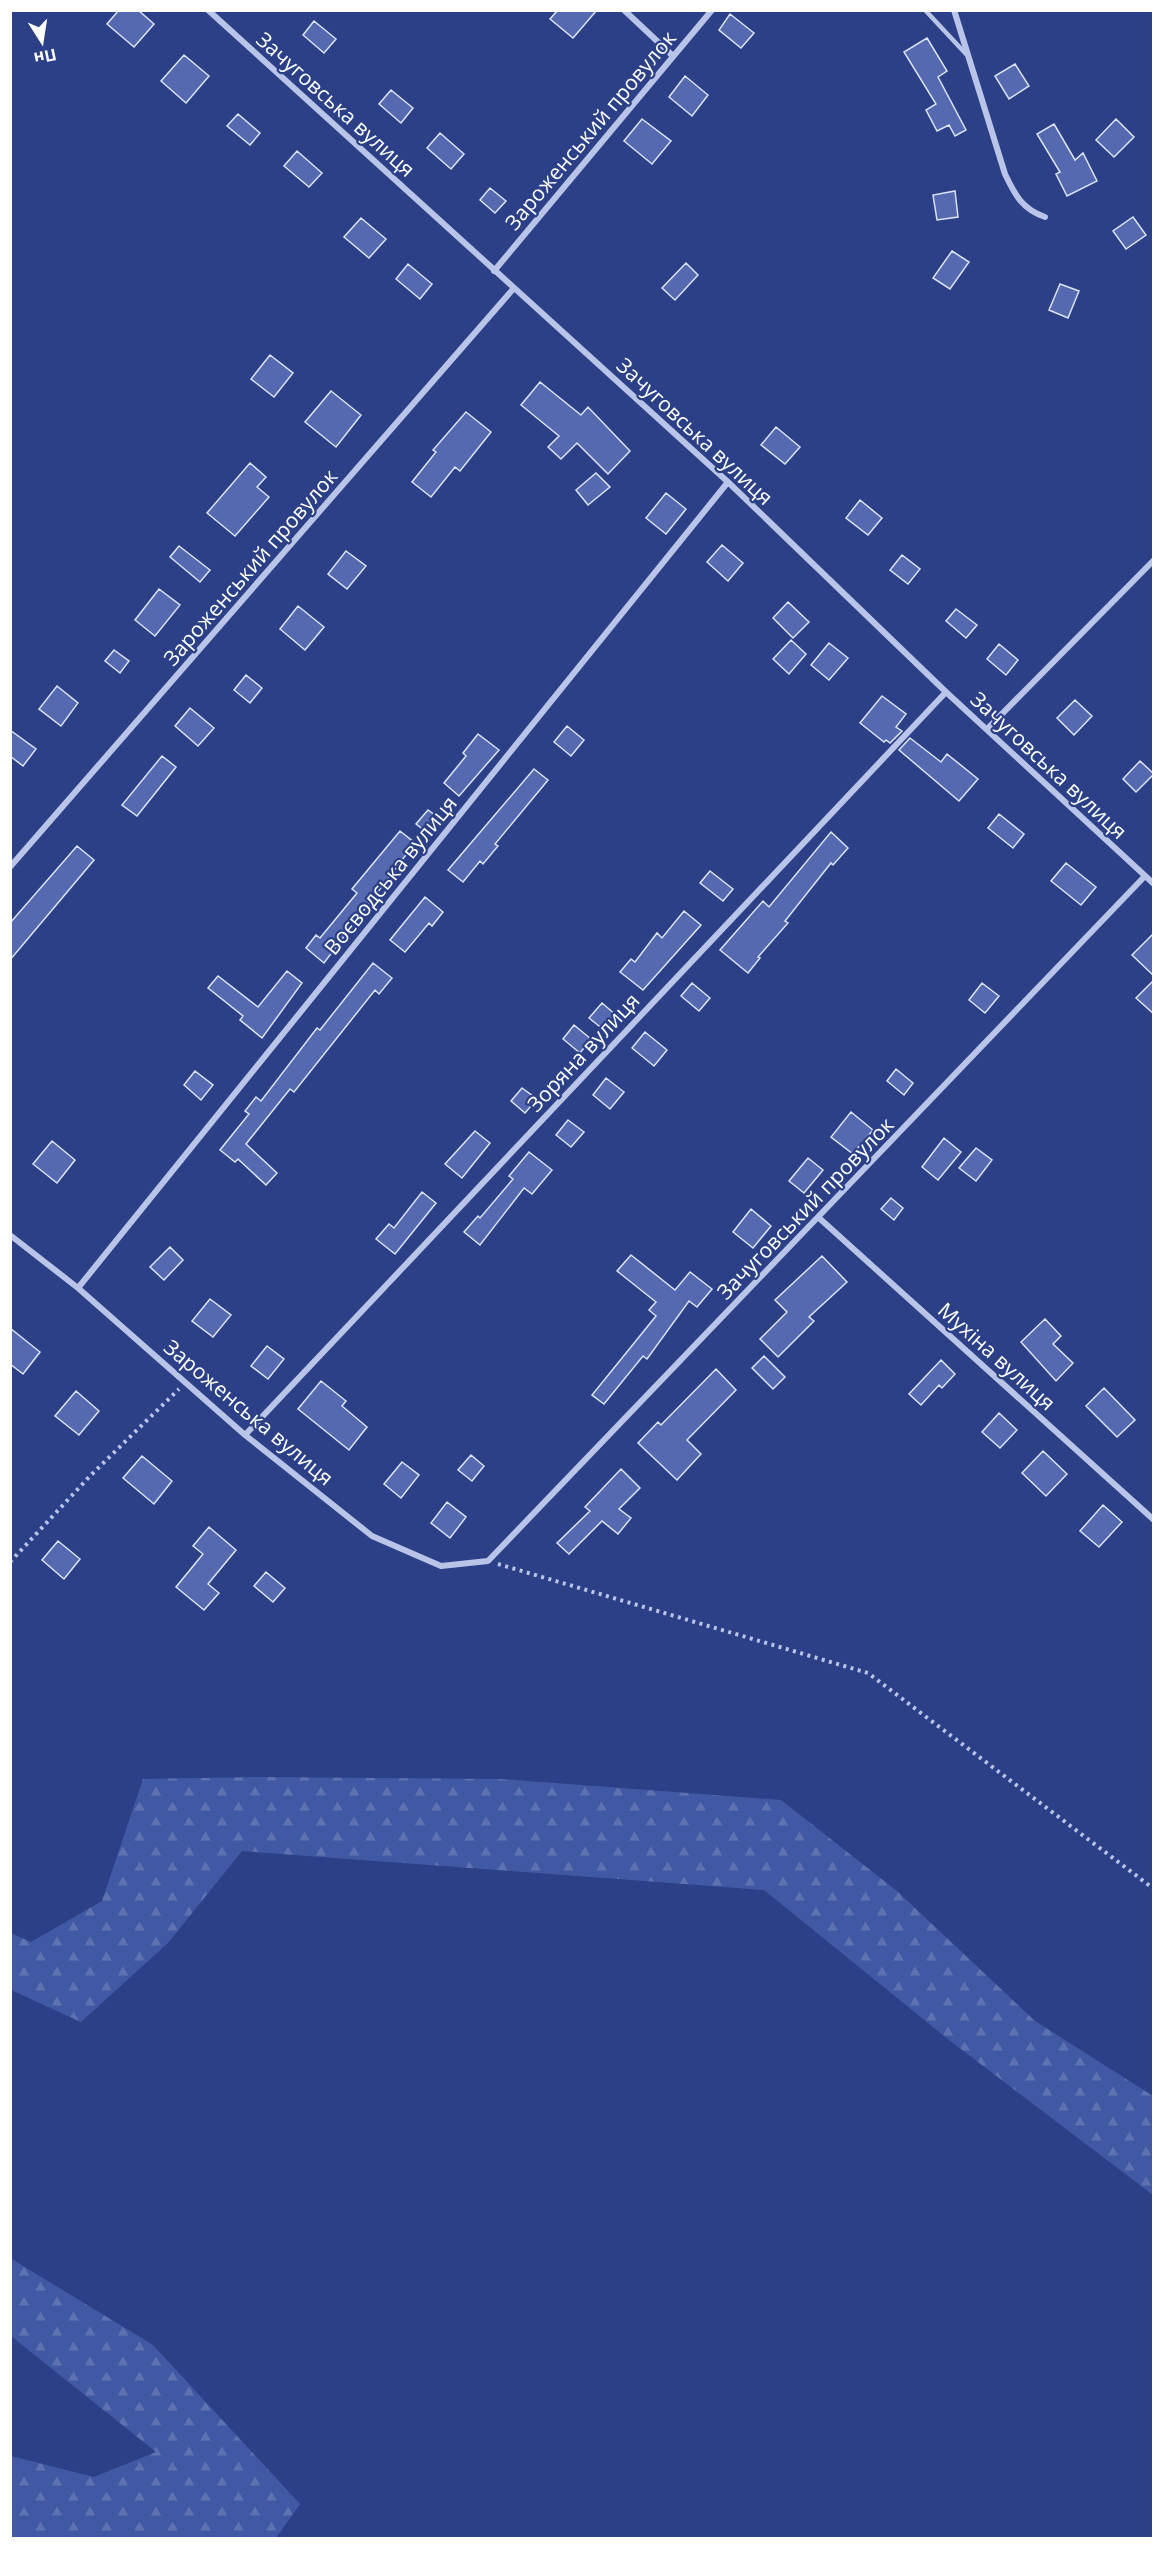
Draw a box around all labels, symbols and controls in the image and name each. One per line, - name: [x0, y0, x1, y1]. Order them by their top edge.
- north arrow: [12, 12, 72, 72]
- street label: Зароженський провулок: [498, 24, 682, 236]
- street label: Зачуговська вулиця: [251, 25, 421, 183]
- text: Пн: [32, 44, 58, 70]
- street label: Зачуговська вулиця: [611, 351, 779, 511]
- street label: Зароженський провулок: [157, 463, 343, 671]
- street label: Зачуговська вулиця: [965, 685, 1133, 845]
- street label: Воєводська вулиця: [317, 790, 463, 960]
- street label: Зоряна вулиця: [521, 987, 645, 1117]
- street label: Зачуговський провулок: [711, 1111, 900, 1305]
- street label: Мухіна вулиця: [932, 1296, 1062, 1416]
- street label: Зароженська вулиця: [158, 1333, 340, 1491]

